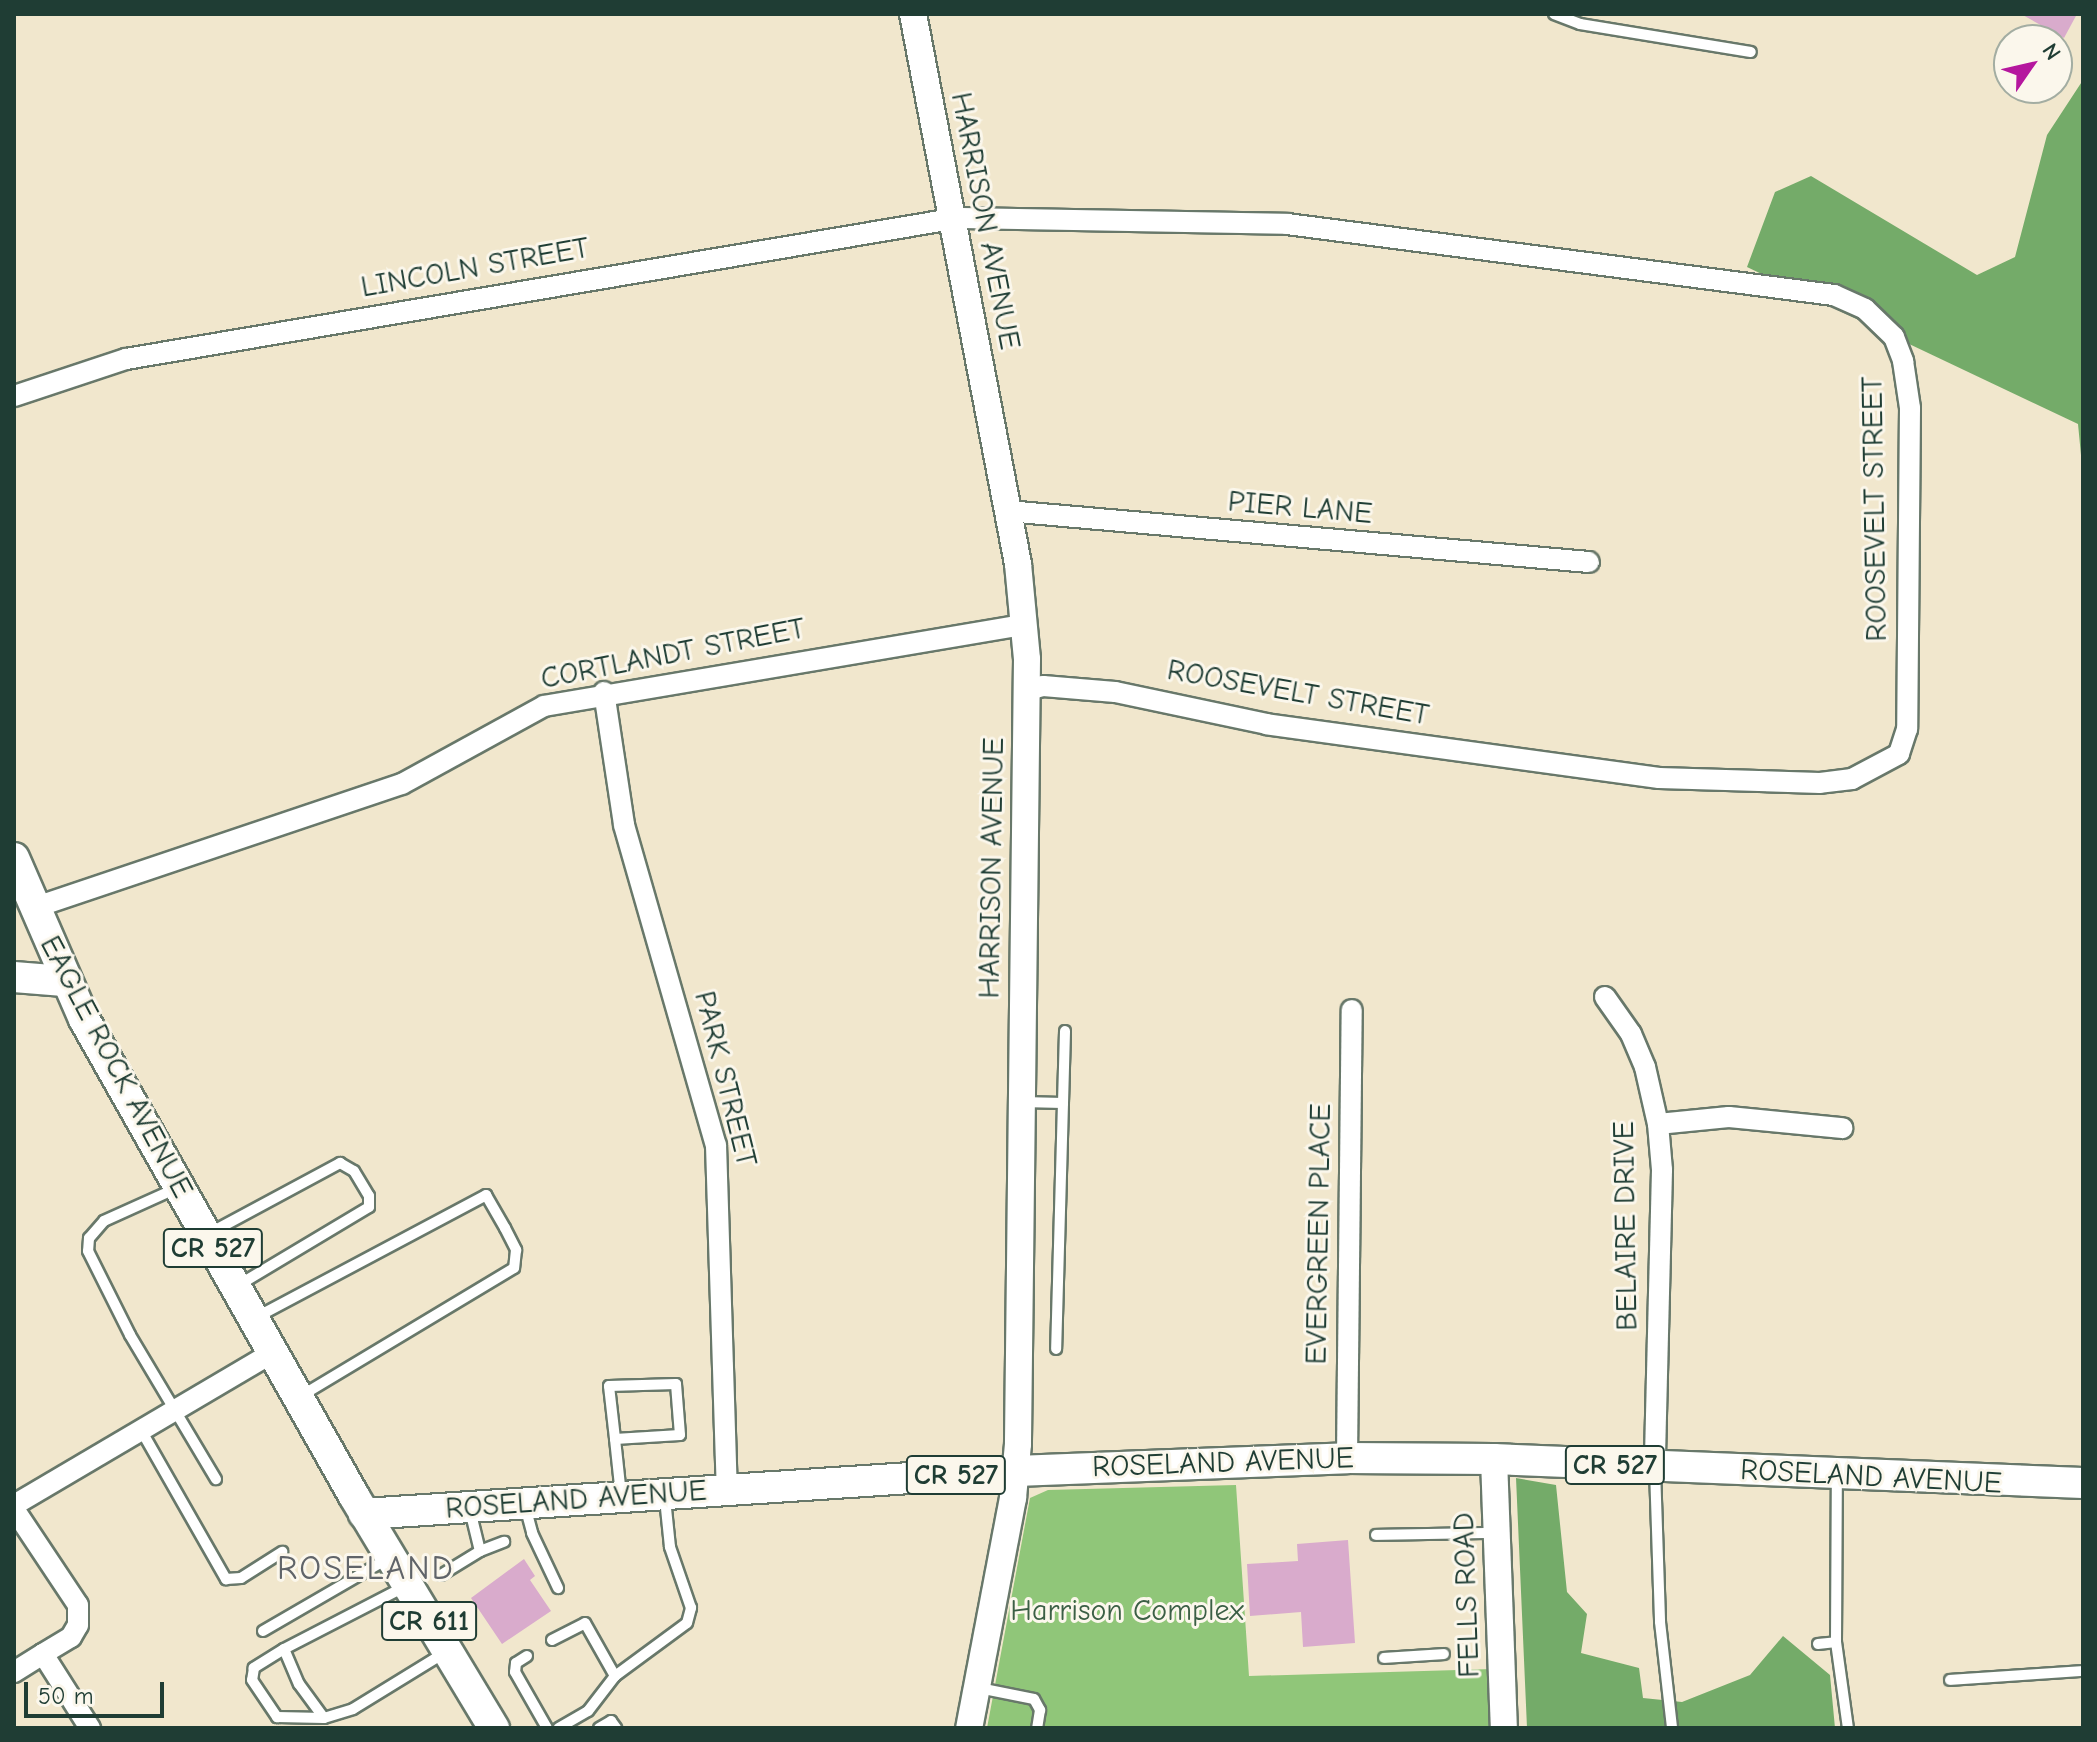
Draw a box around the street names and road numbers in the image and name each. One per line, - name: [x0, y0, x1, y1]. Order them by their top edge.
- street label: HARRISON AVENUE: [942, 89, 1028, 353]
- street label: LINCOLN STREET: [358, 230, 592, 306]
- street label: ROOSEVELT STREET: [1855, 376, 1895, 642]
- street label: PIER LANE: [1226, 484, 1374, 532]
- street label: CORTLANDT STREET: [538, 611, 808, 697]
- street label: ROOSEVELT STREET: [1164, 652, 1432, 734]
- street label: HARRISON AVENUE: [972, 737, 1012, 999]
- street label: EAGLE ROCK AVENUE: [32, 930, 200, 1204]
- street label: PARK STREET: [686, 987, 764, 1171]
- street label: EVERGREEN PLACE: [1299, 1103, 1339, 1365]
- street label: BELAIRE DRIVE: [1606, 1121, 1646, 1331]
- road number: CR 527: [161, 1224, 265, 1272]
- street label: ROSELAND AVENUE: [1092, 1440, 1354, 1486]
- road number: CR 527: [1563, 1441, 1667, 1489]
- road number: CR 527: [904, 1451, 1008, 1499]
- street label: ROSELAND AVENUE: [1739, 1452, 2003, 1502]
- street label: ROSELAND AVENUE: [444, 1473, 708, 1527]
- street label: FELLS ROAD: [1446, 1512, 1488, 1678]
- road number: CR 611: [381, 1597, 477, 1645]

